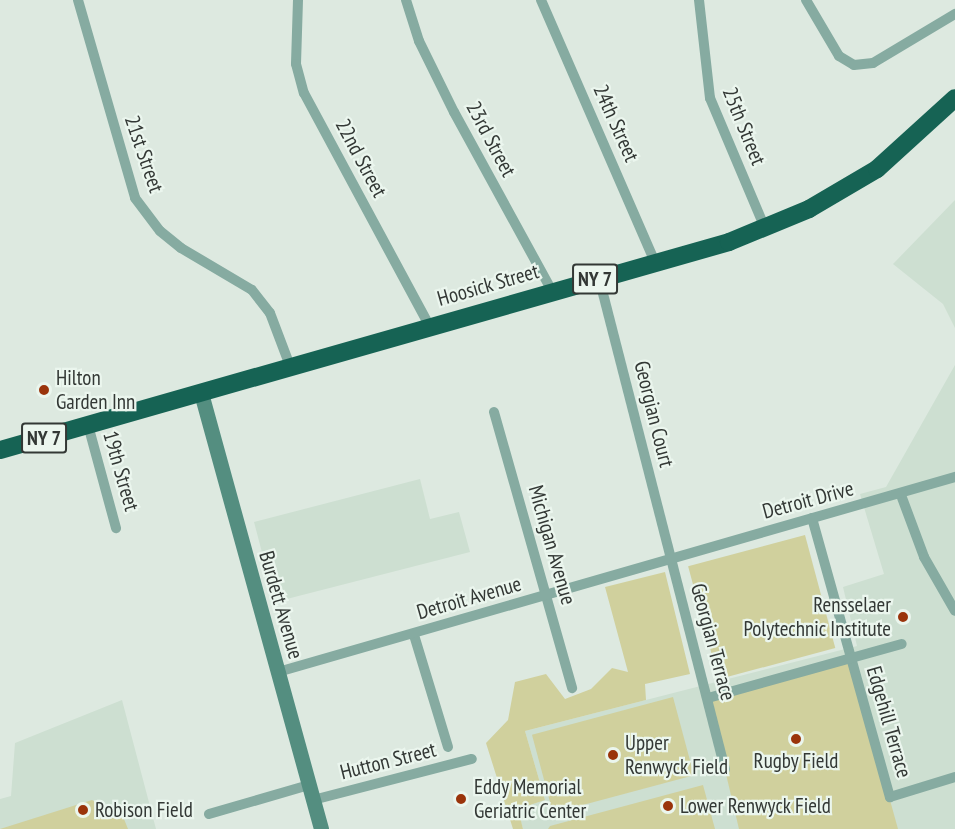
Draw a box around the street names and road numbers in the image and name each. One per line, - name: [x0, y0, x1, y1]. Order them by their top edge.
- street label: 24th Street: [588, 80, 644, 166]
- street label: 25th Street: [717, 83, 771, 169]
- street label: 23rd Street: [461, 97, 521, 181]
- street label: 21st Street: [119, 112, 169, 196]
- street label: 22nd Street: [330, 115, 392, 201]
- street label: Hoosick Street: [434, 258, 542, 312]
- road number: NY 7: [571, 262, 619, 296]
- street label: Georgian Court: [629, 358, 679, 470]
- road number: NY 7: [20, 421, 68, 455]
- street label: 19th Street: [98, 428, 144, 514]
- street label: Detroit Drive: [760, 476, 856, 524]
- street label: Michigan Avenue: [523, 482, 581, 608]
- street label: Burdett Avenue: [254, 548, 308, 662]
- street label: Detroit Avenue: [414, 571, 524, 625]
- street label: Georgian Terrace: [685, 580, 741, 704]
- street label: Edgehill Terrace: [861, 663, 917, 781]
- street label: Hutton Street: [337, 737, 439, 785]

